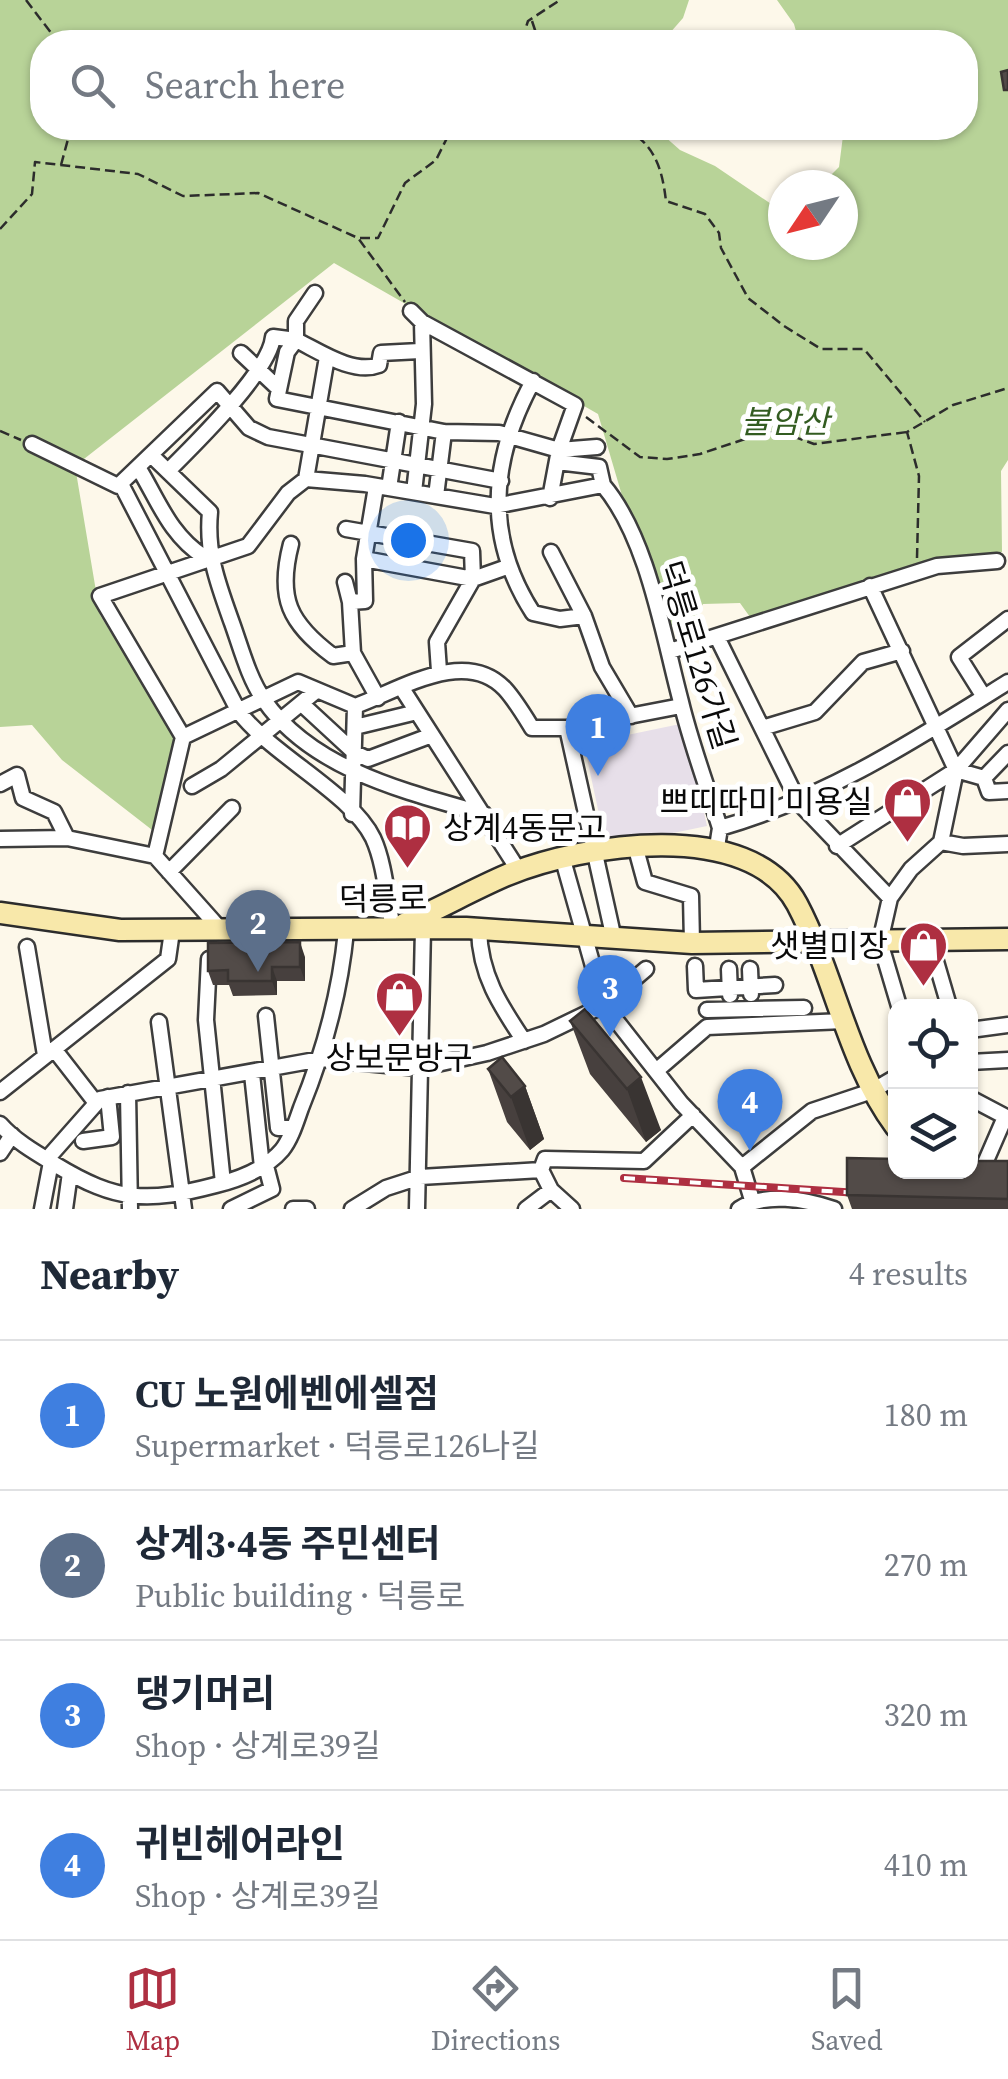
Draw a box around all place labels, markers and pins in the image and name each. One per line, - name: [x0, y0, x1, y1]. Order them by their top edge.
- pin: 1: [566, 694, 630, 776]
- shop icon: 쁘띠따미 미용실: [882, 776, 934, 844]
- place label: 쁘띠따미 미용실: [659, 780, 873, 824]
- library icon: 상계4동문고: [382, 802, 434, 870]
- place label: 상계4동문고: [443, 806, 606, 850]
- pin: 2: [226, 890, 290, 972]
- shop icon: 샛별미장: [897, 920, 949, 988]
- place label: 샛별미장: [770, 924, 888, 968]
- pin: 3: [578, 954, 642, 1037]
- shop icon: 상보문방구: [373, 970, 425, 1038]
- place label: 상보문방구: [325, 1036, 473, 1080]
- pin: 4: [718, 1068, 782, 1151]

